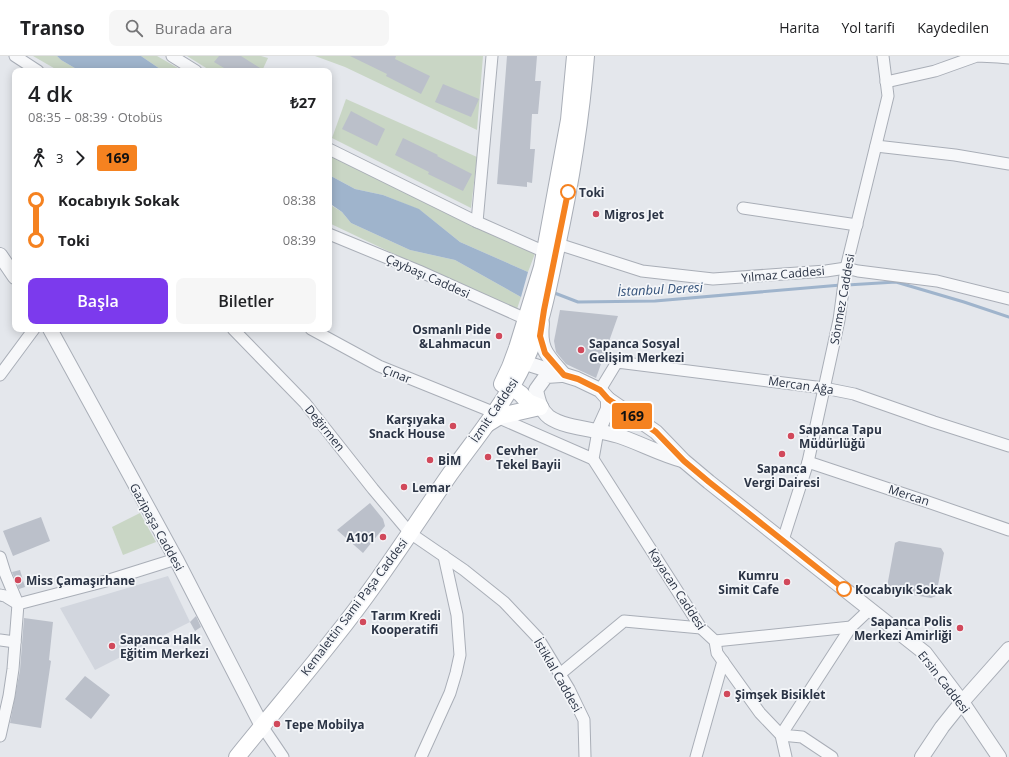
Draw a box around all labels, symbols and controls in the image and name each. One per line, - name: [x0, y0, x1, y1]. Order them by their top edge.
- search box: [109, 10, 389, 46]
- text: Transo: [20, 15, 85, 41]
- icon: search: [123, 17, 145, 39]
- text: Burada ara: [155, 18, 232, 38]
- text: Harita: [779, 18, 819, 37]
- text: Yol tarifi: [841, 18, 895, 37]
- text: Kaydedilen: [917, 18, 989, 37]
- text: 4 dk: [28, 78, 73, 108]
- text: ₺27: [290, 92, 316, 112]
- text: 08:35 – 08:39 · Otobüs: [28, 108, 162, 126]
- icon: walk: [28, 147, 50, 169]
- icon: forward: [69, 147, 91, 169]
- text: 169: [105, 148, 129, 167]
- text: 3: [56, 149, 63, 167]
- marker: Toki: [560, 184, 576, 200]
- place label: Toki: [579, 184, 604, 201]
- text: Kocabıyık Sokak: [58, 190, 180, 210]
- text: 08:38: [283, 191, 316, 209]
- place label: Migros Jet: [604, 206, 664, 223]
- marker: Migros Jet: [591, 209, 601, 219]
- text: Toki: [58, 230, 90, 250]
- text: 08:39: [283, 231, 316, 249]
- street label: Çaybaşı Caddesi: [383, 250, 473, 302]
- street label: Sönmez Caddesi: [826, 252, 858, 346]
- street label: Yılmaz Caddesi: [741, 262, 825, 286]
- button: Başla: [28, 278, 168, 324]
- button: Biletler: [176, 278, 316, 324]
- water label: İstanbul Deresi: [617, 278, 704, 300]
- place label: Osmanlı Pide &Lahmacun: [412, 321, 491, 352]
- marker: Osmanlı Pide &Lahmacun: [494, 331, 504, 341]
- place label: Sapanca Sosyal Gelişim Merkezi: [589, 335, 685, 366]
- marker: Sapanca Sosyal Gelişim Merkezi: [576, 345, 586, 355]
- street label: Çınar: [380, 361, 414, 387]
- street label: Mercan Ağa: [767, 372, 835, 398]
- street label: İzmit Caddesi: [466, 374, 522, 446]
- street label: Değirmen: [301, 401, 349, 455]
- line badge: 169: [609, 403, 655, 429]
- text: 169: [620, 406, 644, 425]
- place label: Karşıyaka Snack House: [369, 411, 445, 442]
- marker: Karşıyaka Snack House: [448, 421, 458, 431]
- place label: Sapanca Tapu Müdürlüğü: [799, 421, 882, 452]
- marker: Sapanca Tapu Müdürlüğü: [786, 431, 796, 441]
- place label: Cevher Tekel Bayii: [496, 442, 561, 473]
- marker: Sapanca Vergi Dairesi: [777, 449, 787, 459]
- place label: BİM: [438, 452, 461, 469]
- marker: Cevher Tekel Bayii: [483, 452, 493, 462]
- marker: BİM: [425, 455, 435, 465]
- place label: Sapanca Vergi Dairesi: [744, 460, 820, 491]
- place label: Lemar: [412, 479, 451, 496]
- street label: Gazipaşa Caddesi: [126, 480, 188, 574]
- street label: Mercan: [886, 480, 932, 510]
- marker: Lemar: [399, 482, 409, 492]
- place label: A101: [346, 529, 375, 546]
- marker: A101: [378, 532, 388, 542]
- street label: Kemalettin Sami Paşa Caddesi: [297, 535, 411, 679]
- street label: Kayacan Caddesi: [644, 545, 710, 633]
- place label: Kumru Simit Cafe: [718, 567, 779, 598]
- place label: Miss Çamaşırhane: [26, 572, 135, 589]
- marker: Miss Çamaşırhane: [13, 575, 23, 585]
- marker: Kumru Simit Cafe: [782, 577, 792, 587]
- marker: Kocabıyık Sokak: [836, 581, 852, 597]
- place label: Kocabıyık Sokak: [855, 581, 953, 598]
- place label: Tarım Kredi Kooperatifi: [371, 607, 441, 638]
- place label: Sapanca Polis Merkezi Amirliği: [854, 613, 952, 644]
- marker: Tarım Kredi Kooperatifi: [358, 617, 368, 627]
- marker: Sapanca Polis Merkezi Amirliği: [955, 623, 965, 633]
- place label: Sapanca Halk Eğitim Merkezi: [120, 631, 209, 662]
- street label: İstiklal Caddesi: [530, 635, 586, 715]
- marker: Sapanca Halk Eğitim Merkezi: [107, 641, 117, 651]
- street label: Ersin Caddesi: [914, 647, 974, 717]
- place label: Şimşek Bisiklet: [735, 686, 825, 703]
- marker: Şimşek Bisiklet: [722, 689, 732, 699]
- place label: Tepe Mobilya: [285, 716, 365, 733]
- marker: Tepe Mobilya: [272, 719, 282, 729]

